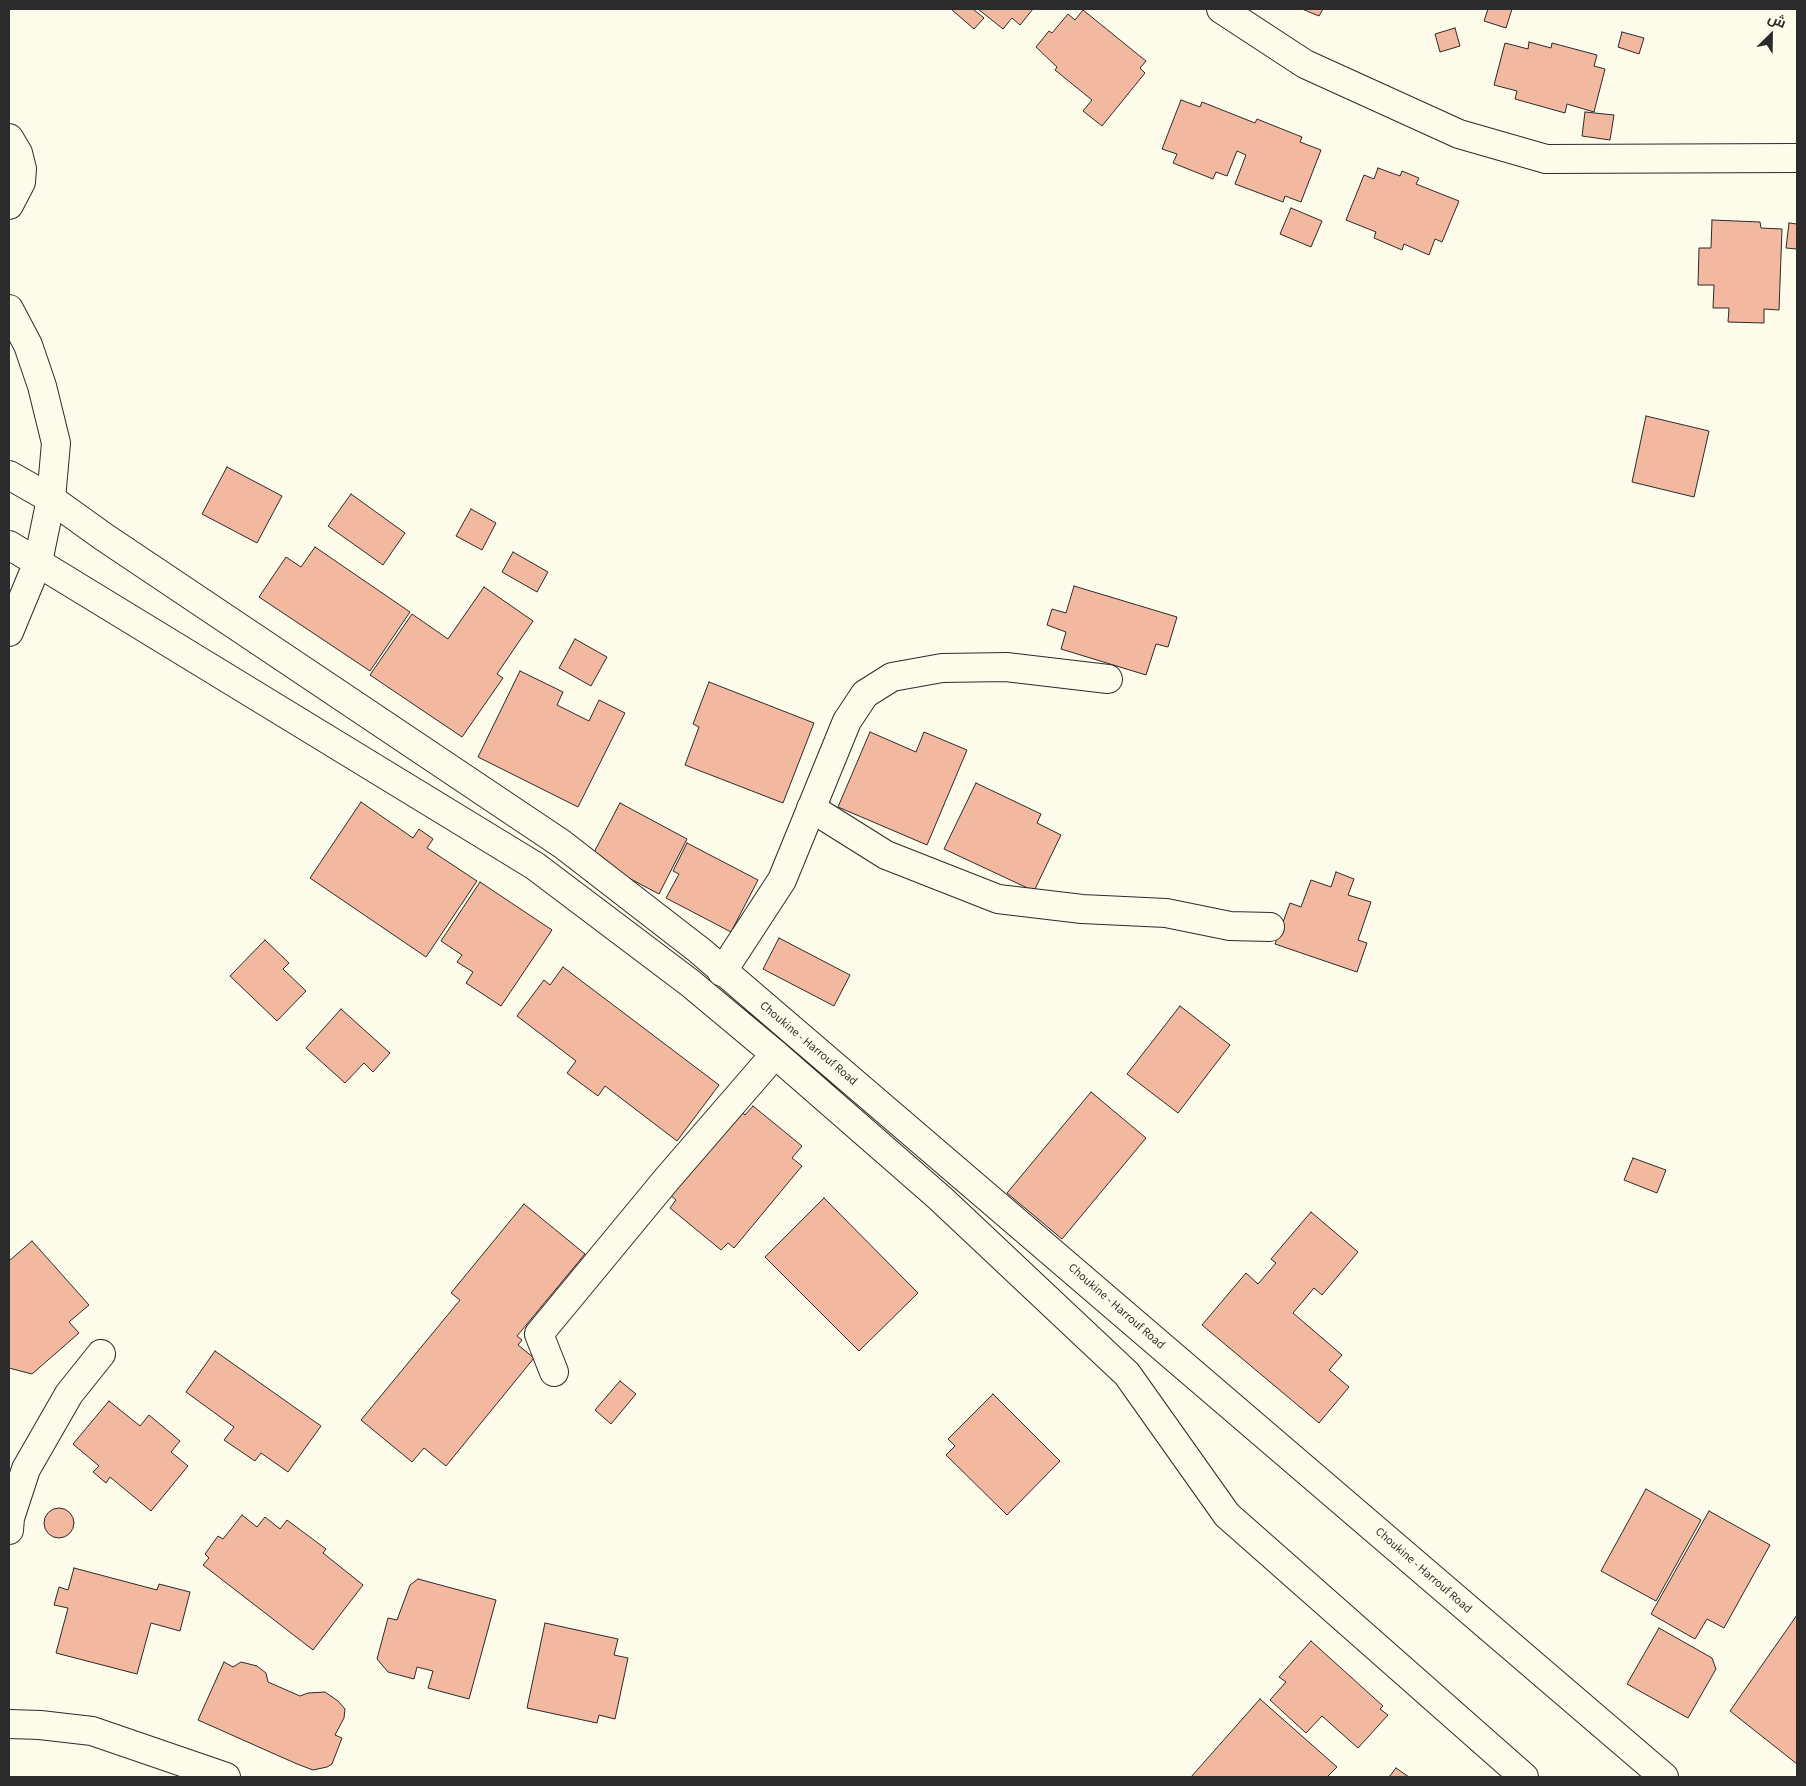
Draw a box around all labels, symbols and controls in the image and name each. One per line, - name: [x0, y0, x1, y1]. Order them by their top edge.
- text: ش: [1765, 8, 1789, 34]
- north arrow: [1746, 10, 1796, 60]
- street label: Choukine - Harrouf Road: [756, 999, 860, 1089]
- street label: Choukine - Harrouf Road: [1065, 1261, 1167, 1353]
- street label: Choukine - Harrouf Road: [1372, 1525, 1474, 1617]

